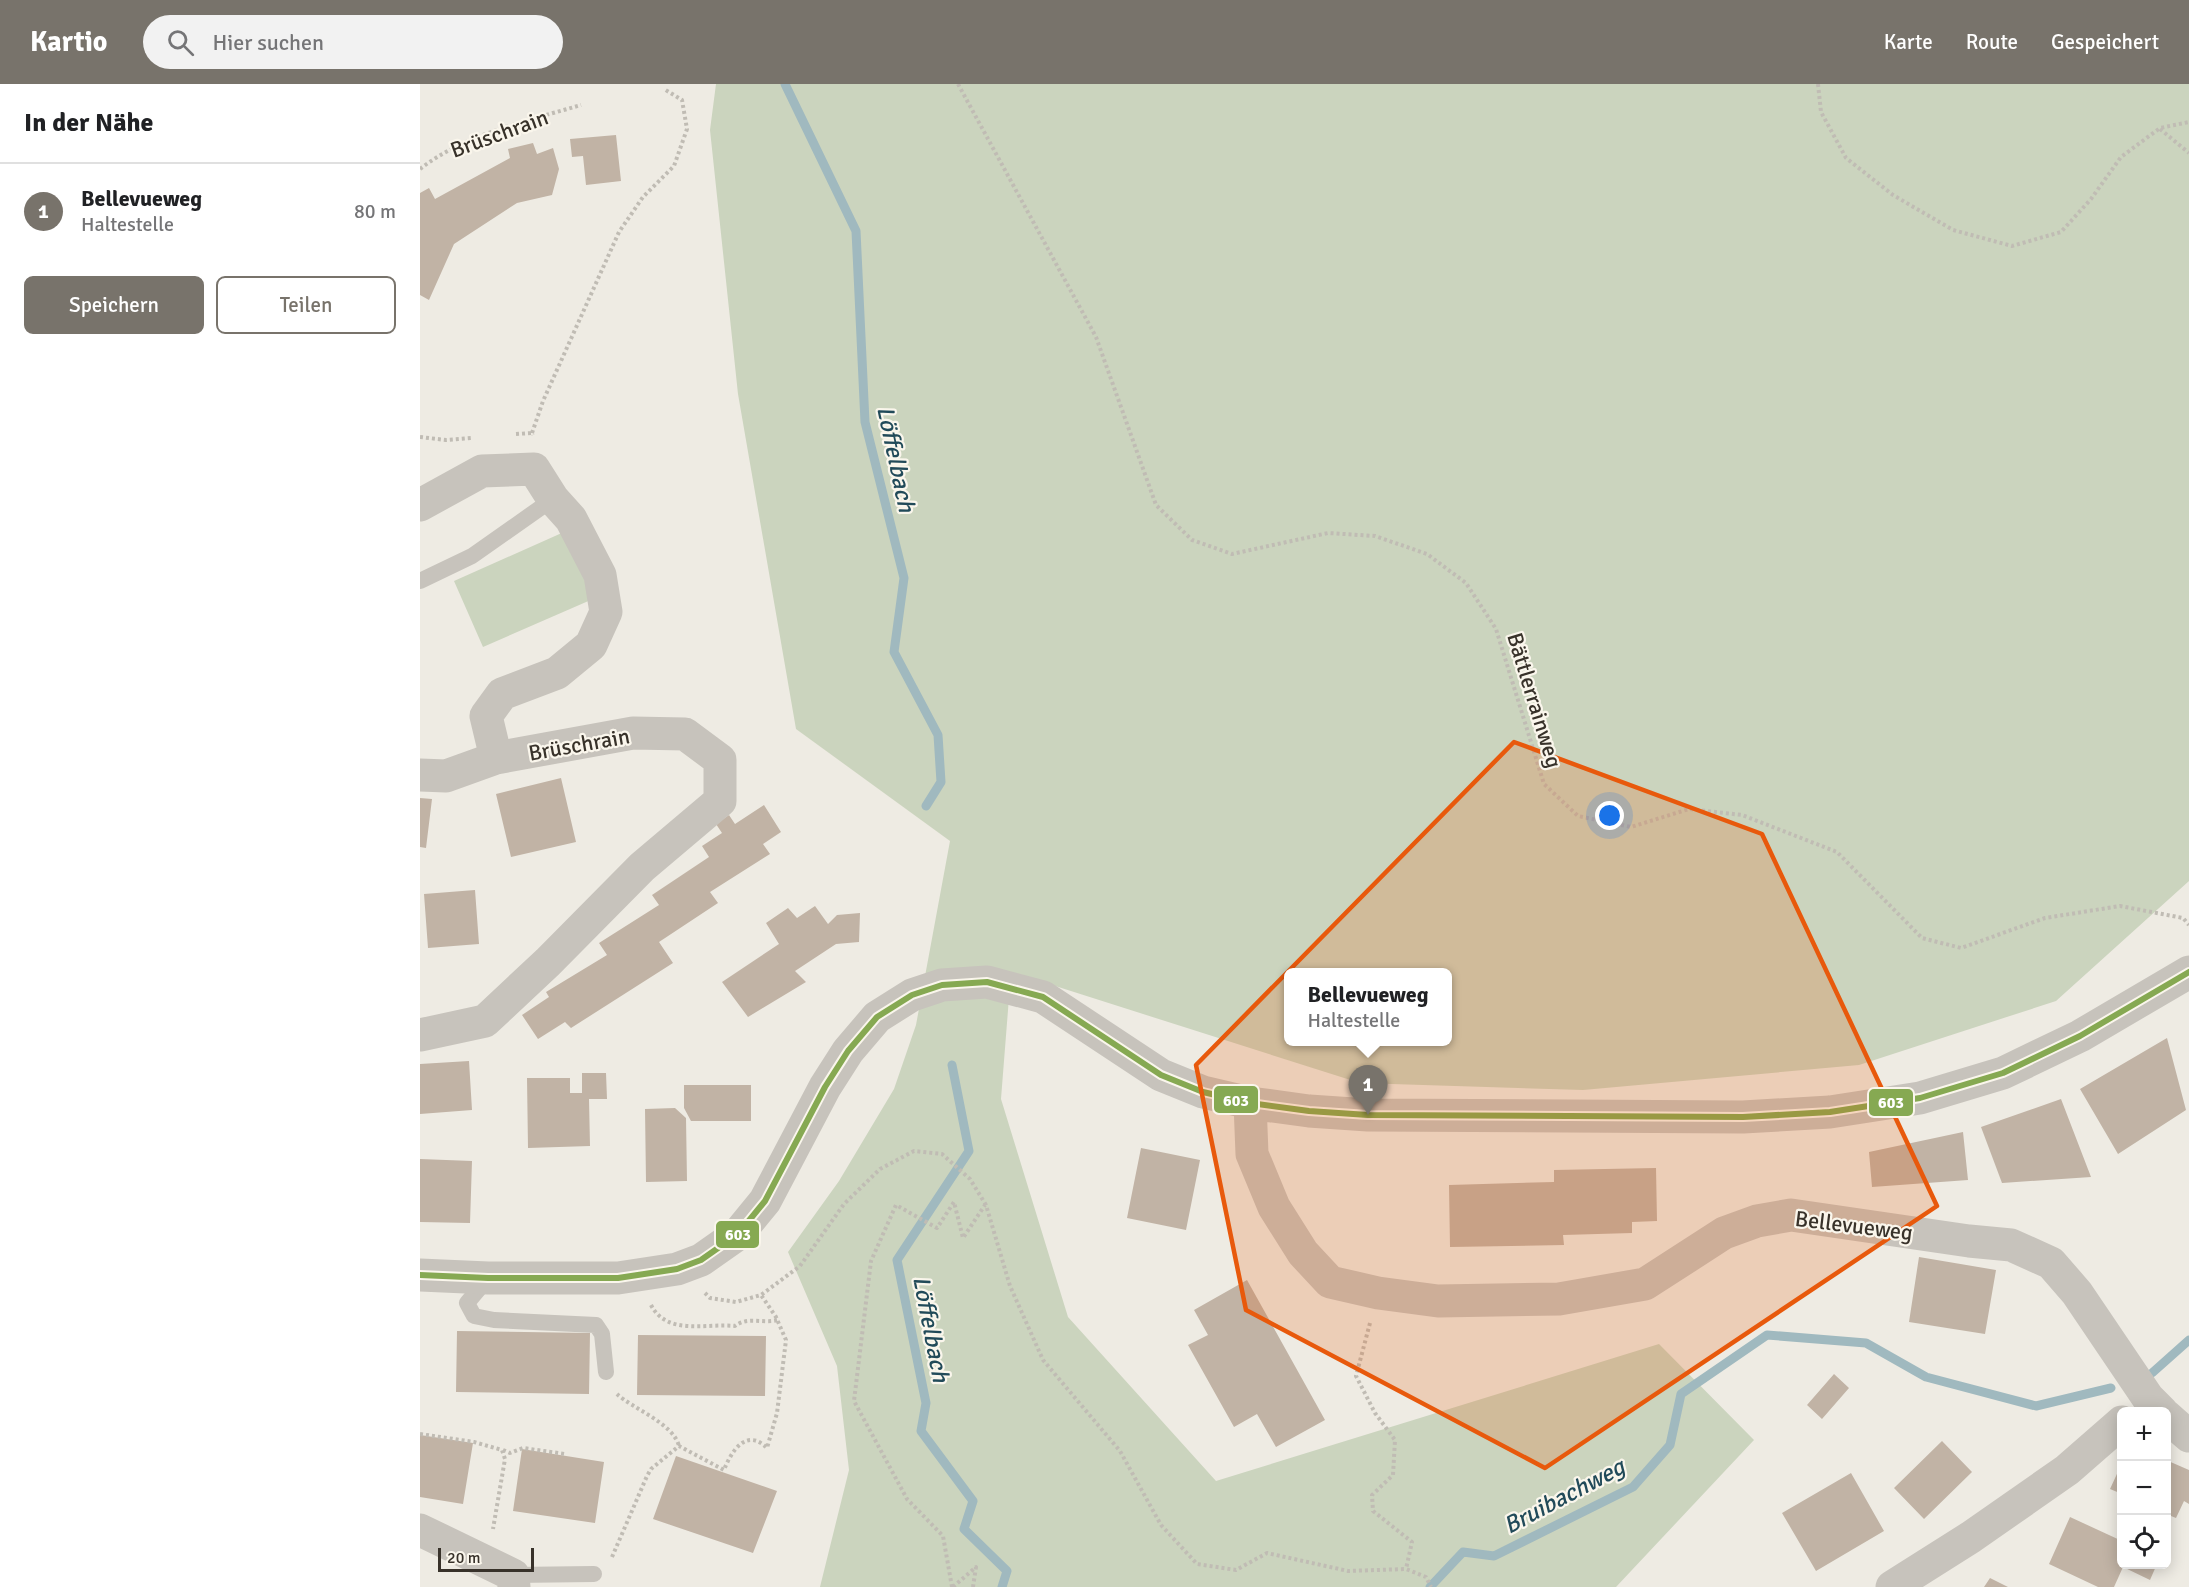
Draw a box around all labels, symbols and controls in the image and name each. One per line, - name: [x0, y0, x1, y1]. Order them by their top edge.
- search box: [143, 15, 563, 69]
- text: Kartio: [30, 25, 107, 59]
- icon: search: [164, 26, 197, 59]
- text: Hier suchen: [212, 29, 324, 56]
- text: Karte: [1884, 29, 1933, 55]
- text: Route: [1966, 29, 2018, 55]
- text: Gespeichert: [2051, 29, 2159, 55]
- street label: Brüschrain: [447, 103, 552, 164]
- text: In der Nähe: [24, 107, 154, 139]
- text: Bellevueweg: [81, 185, 202, 212]
- text: 1: [38, 199, 49, 224]
- text: 80 m: [354, 199, 396, 224]
- text: Haltestelle: [81, 212, 174, 237]
- button: Speichern: [24, 276, 204, 334]
- button: Teilen: [216, 276, 396, 334]
- water label: Löffelbach: [870, 403, 922, 516]
- street label: Bättlerrainweg: [1501, 629, 1568, 771]
- street label: Brüschrain: [526, 722, 632, 767]
- your location: [1595, 801, 1624, 830]
- popup: [1284, 968, 1452, 1046]
- text: Bellevueweg: [1307, 981, 1429, 1008]
- text: Haltestelle: [1307, 1008, 1400, 1033]
- pin: 1: [1348, 1066, 1388, 1115]
- line badge: 603: [1213, 1085, 1259, 1114]
- line badge: 603: [1868, 1088, 1914, 1117]
- text: 603: [1223, 1091, 1249, 1111]
- text: 603: [1878, 1093, 1904, 1113]
- street label: Bellevueweg: [1793, 1205, 1914, 1246]
- line badge: 603: [715, 1220, 760, 1249]
- text: 603: [725, 1225, 751, 1245]
- water label: Löffelbach: [906, 1273, 956, 1386]
- map controls: [2117, 1407, 2171, 1569]
- button: +: [2117, 1407, 2171, 1461]
- water label: Bruibachweg: [1498, 1450, 1632, 1540]
- button: −: [2117, 1461, 2171, 1515]
- button: locate: [2117, 1515, 2171, 1569]
- scale bar: [438, 1545, 534, 1572]
- text: 20 m: [447, 1548, 481, 1568]

